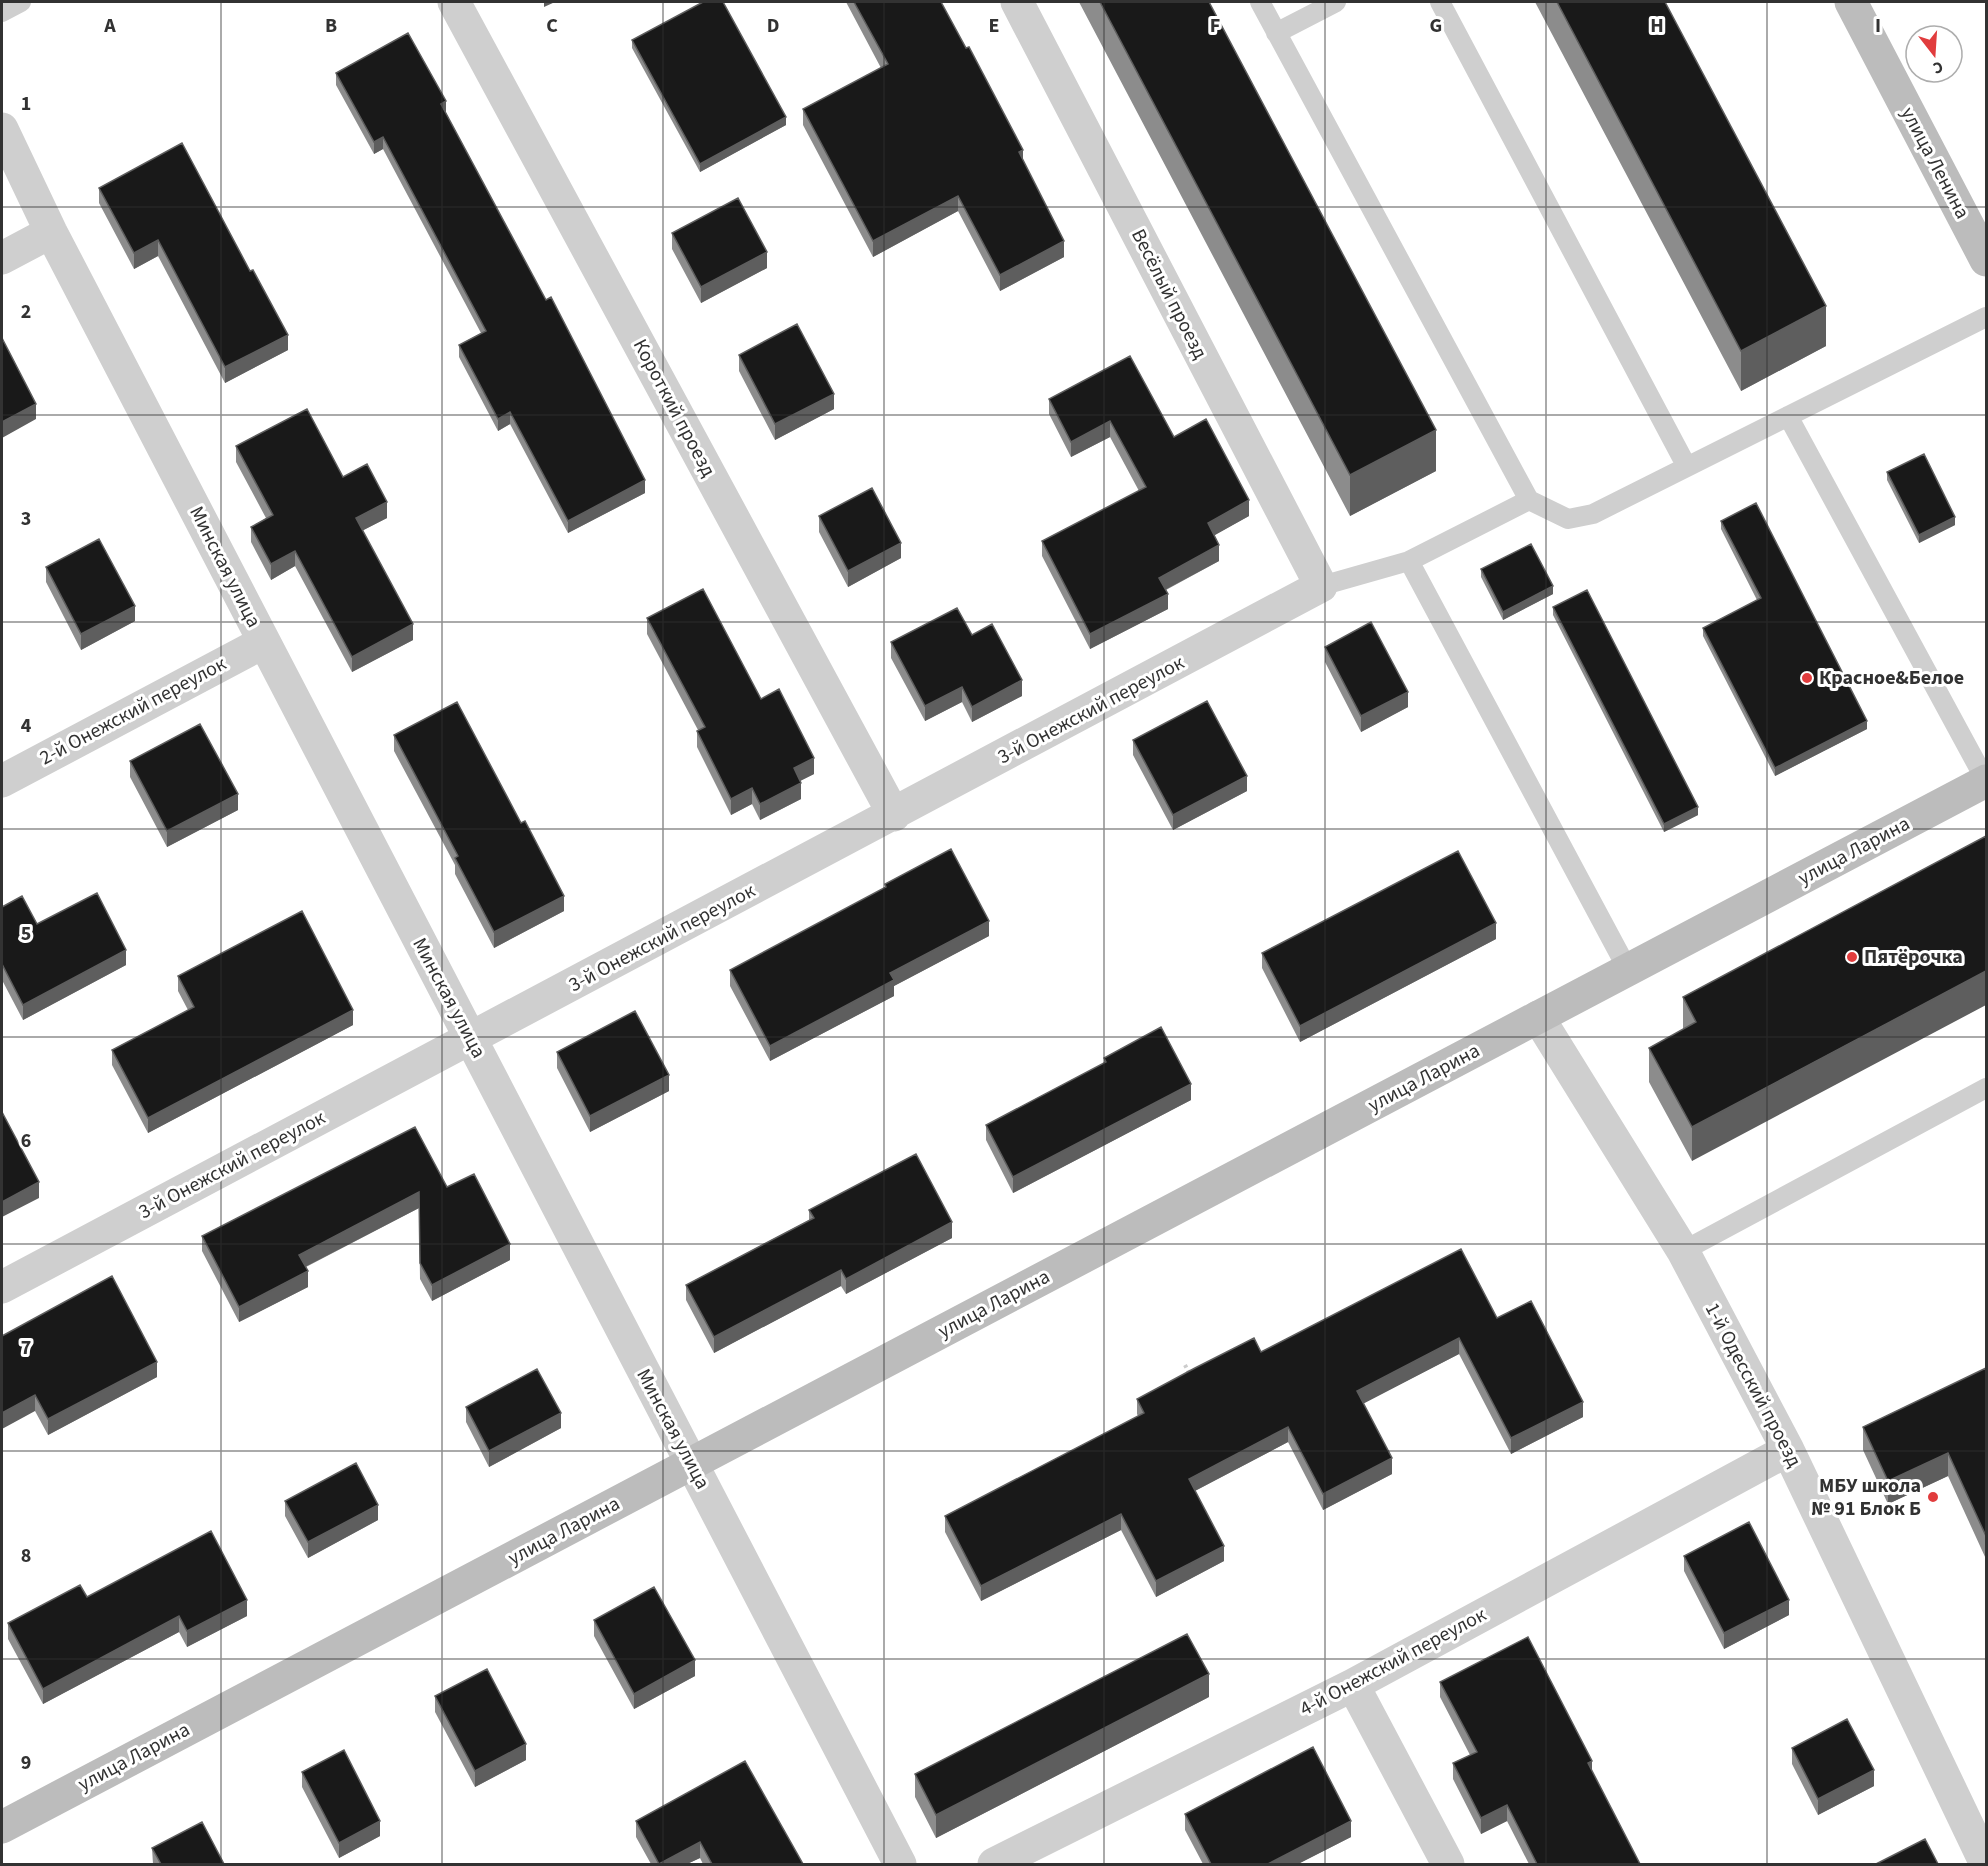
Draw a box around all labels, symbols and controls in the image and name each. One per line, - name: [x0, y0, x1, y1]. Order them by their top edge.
- text: A: [103, 12, 116, 40]
- text: B: [325, 12, 337, 40]
- text: C: [546, 12, 558, 40]
- text: D: [767, 12, 779, 40]
- text: E: [989, 12, 999, 40]
- text: F: [1210, 12, 1220, 40]
- text: G: [1430, 12, 1442, 40]
- text: H: [1650, 12, 1664, 40]
- text: I: [1875, 12, 1881, 40]
- north arrow: [1904, 24, 1964, 84]
- text: С: [1930, 56, 1946, 79]
- text: 1: [21, 90, 31, 118]
- street label: улица Ленина: [1894, 102, 1976, 224]
- street label: Весёлый проезд: [1124, 224, 1214, 364]
- text: 2: [21, 298, 31, 326]
- street label: Короткий проезд: [626, 334, 722, 482]
- street label: Минская улица: [182, 502, 268, 632]
- text: 3: [21, 505, 31, 533]
- street label: 3-й Онежский переулок: [993, 649, 1189, 771]
- street label: 2-й Онежский переулок: [35, 650, 231, 772]
- place label: Красное&Белое: [1819, 664, 1964, 692]
- marker: Красное&Белое: [1800, 671, 1814, 685]
- text: 4: [21, 712, 32, 740]
- street label: улица Ларина: [1793, 810, 1915, 892]
- street label: 3-й Онежский переулок: [564, 877, 760, 999]
- text: 5: [21, 920, 31, 948]
- street label: Минская улица: [405, 933, 493, 1063]
- place label: Пятёрочка: [1864, 943, 1963, 971]
- marker: Пятёрочка: [1845, 950, 1859, 964]
- street label: улица Ларина: [1363, 1037, 1485, 1119]
- street label: 3-й Онежский переулок: [134, 1104, 330, 1226]
- text: 6: [21, 1127, 31, 1155]
- street label: улица Ларина: [933, 1263, 1055, 1345]
- street label: 1-й Одесский проезд: [1698, 1298, 1808, 1472]
- text: 7: [21, 1334, 31, 1362]
- street label: Минская улица: [629, 1364, 717, 1494]
- place label: МБУ школа № 91 Блок Б: [1811, 1472, 1921, 1523]
- street label: улица Ларина: [503, 1490, 625, 1572]
- marker: МБУ школа № 91 Блок Б: [1926, 1490, 1940, 1504]
- text: 8: [21, 1542, 31, 1570]
- street label: 4-й Онежский переулок: [1295, 1601, 1491, 1723]
- street label: улица Ларина: [73, 1716, 195, 1798]
- text: 9: [21, 1749, 31, 1777]

